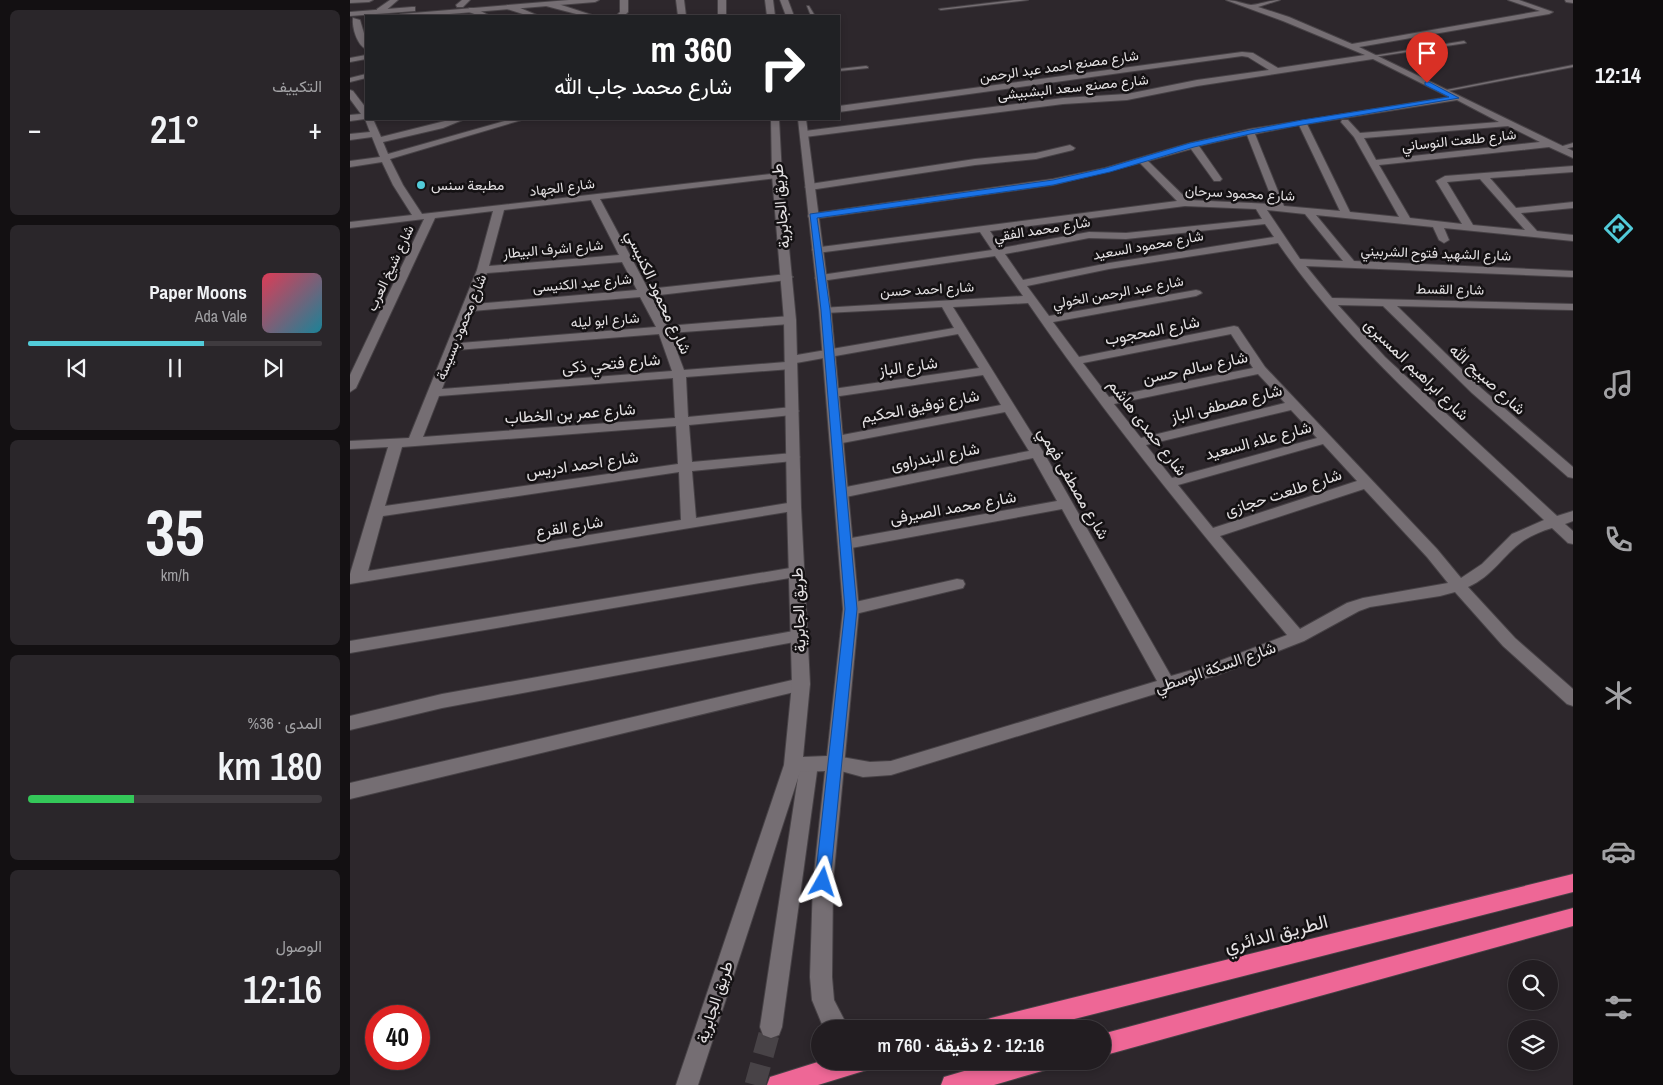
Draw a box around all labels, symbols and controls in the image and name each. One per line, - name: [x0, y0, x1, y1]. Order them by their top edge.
- text: 360 m: [651, 26, 732, 73]
- pin: [1406, 32, 1448, 83]
- icon: right: [750, 35, 815, 100]
- icon: arrive: [1413, 39, 1441, 67]
- street label: شارع مصنع احمد عبد الرحمن: [978, 46, 1140, 88]
- text: 12:14: [1595, 60, 1641, 90]
- street label: شارع مصنع سعد البشبيشى: [997, 70, 1150, 106]
- text: شارع محمد جاب الله: [554, 71, 732, 101]
- text: التكييف: [272, 75, 322, 97]
- text: 21°: [150, 104, 200, 155]
- text: −: [28, 110, 41, 148]
- text: +: [309, 110, 322, 148]
- street label: شارع طلعت النوساني: [1401, 125, 1518, 158]
- street label: طريق الجابرية: [765, 163, 795, 249]
- street label: شارع الجهاد: [528, 174, 596, 202]
- place label: مطبعة سنس: [431, 176, 504, 194]
- marker: مطبعة سنس: [415, 179, 427, 191]
- street label: شارع محمود سرحان: [1184, 181, 1296, 207]
- icon: directions: [1601, 211, 1636, 246]
- street label: شارع محمد الفقي: [993, 212, 1092, 248]
- street label: شارع شيخ العرب: [362, 222, 420, 315]
- street label: شارع محمود الكنيسي: [618, 226, 697, 359]
- street label: شارع محمود السعيد: [1091, 226, 1205, 266]
- street label: شارع اشرف البيطار: [501, 236, 604, 264]
- street label: شارع الشهيد فتوح الشربيني: [1360, 241, 1512, 268]
- street label: شارع عيد الكنيسى: [532, 270, 633, 298]
- street label: شارع محمود بسيسة: [432, 271, 492, 383]
- street label: شارع عبد الرحمن الخولي: [1051, 272, 1185, 315]
- street label: شارع احمد حسن: [880, 278, 974, 302]
- text: Paper Moons: [149, 279, 247, 305]
- street label: شارع القسط: [1416, 279, 1484, 301]
- text: Ada Vale: [195, 305, 247, 327]
- street label: شارع ابو ليله: [570, 309, 640, 333]
- street label: شارع المحجوب: [1103, 310, 1202, 351]
- street label: شارع ابراهيم المسيرى: [1359, 313, 1474, 426]
- street label: شارع صبيح الله: [1444, 339, 1531, 420]
- street label: شارع سالم حسن: [1140, 345, 1250, 390]
- street label: شارع فتحي ذكى: [561, 348, 661, 381]
- street label: شارع الباز: [876, 351, 939, 382]
- icon: previous: [63, 354, 91, 382]
- icon: pause: [161, 354, 189, 382]
- icon: next: [259, 354, 287, 382]
- icon: music: [1601, 367, 1636, 402]
- street label: شارع حمدى هاشم: [1102, 374, 1193, 481]
- street label: شارع مصطفى الباز: [1167, 378, 1284, 429]
- street label: شارع توفيق الحكيم: [859, 384, 981, 429]
- street label: شارع عمر بن الخطاب: [504, 397, 636, 430]
- street label: شارع علاء السعيد: [1202, 415, 1314, 466]
- street label: شارع مصطفى فهمي: [1030, 423, 1115, 545]
- street label: شارع البندراوى: [889, 437, 982, 476]
- street label: شارع احمد ادريس: [524, 445, 640, 484]
- street label: شارع طلعت حجازى: [1222, 463, 1345, 522]
- street label: شارع محمد الصيرفى: [888, 485, 1018, 530]
- text: 35: [145, 488, 205, 575]
- street label: شارع القرع: [534, 510, 605, 543]
- icon: phone: [1601, 522, 1636, 557]
- text: km/h: [161, 564, 189, 586]
- street label: طريق الجابرية: [786, 567, 810, 653]
- street label: شارع السكة الوسطي: [1151, 636, 1280, 701]
- icon: climate: [1601, 678, 1636, 713]
- text: المدى · 36%: [248, 712, 322, 734]
- text: 180 km: [218, 741, 322, 792]
- icon: car: [1601, 834, 1636, 869]
- position arrow: [796, 855, 848, 907]
- street label: الطريق الدائري: [1221, 908, 1331, 961]
- text: الوصول: [276, 935, 322, 957]
- street label: طريق الجابرية: [690, 958, 738, 1046]
- map controls: [1508, 960, 1558, 1070]
- button: search: [1508, 960, 1558, 1010]
- text: 12:16: [243, 964, 322, 1015]
- icon: filters: [1601, 990, 1636, 1025]
- speed limit sign: 40: [365, 1005, 430, 1070]
- button: layers: [1508, 1020, 1558, 1070]
- text: 12:16 · 2 دقيقة · 760 m: [877, 1032, 1045, 1058]

